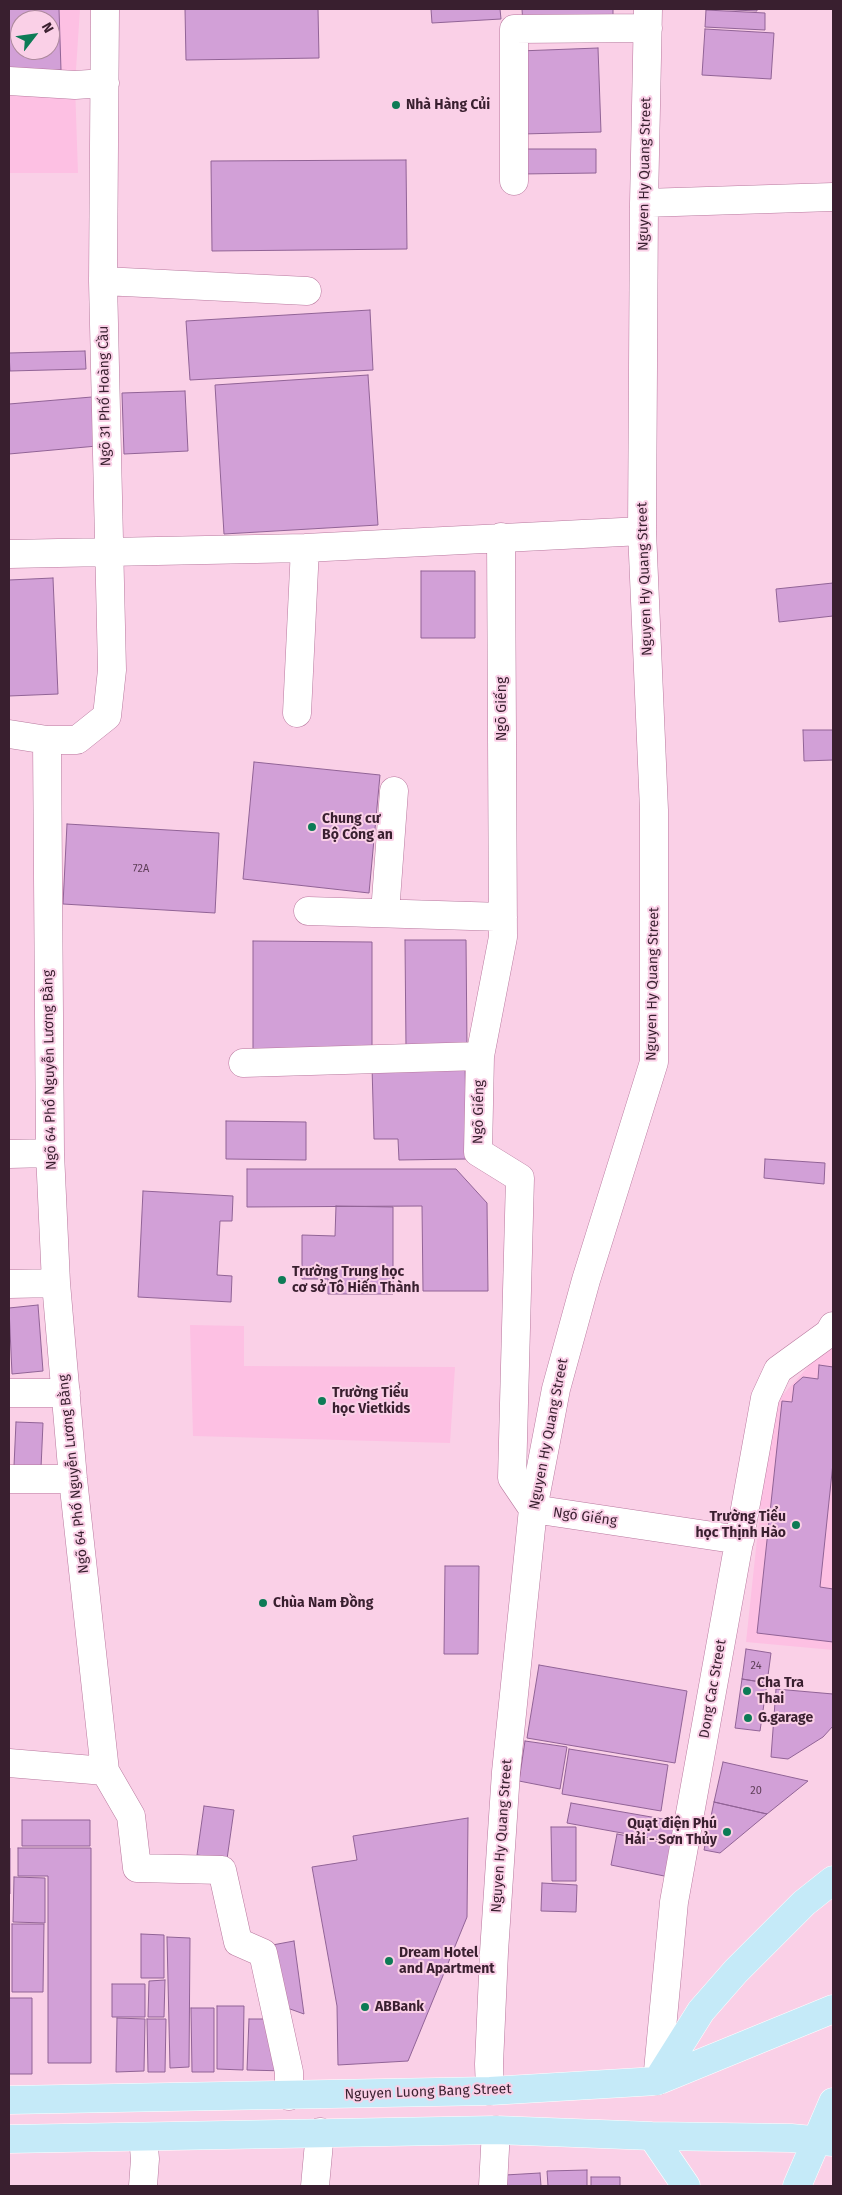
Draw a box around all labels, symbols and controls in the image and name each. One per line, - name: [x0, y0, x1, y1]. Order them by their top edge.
- north arrow: [10, 10, 60, 60]
- text: N: [38, 19, 57, 36]
- place label: Nhà Hàng Củi: [406, 97, 490, 113]
- street label: Nguyen Hy Quang Street: [635, 97, 655, 251]
- marker: Nhà Hàng Củi: [390, 99, 402, 111]
- street label: Ngõ 31 Phố Hoàng Cầu: [95, 326, 115, 466]
- street label: Nguyen Hy Quang Street: [634, 502, 656, 656]
- street label: Ngõ Giếng: [494, 677, 510, 741]
- place label: Chung cư Bộ Công an: [322, 811, 393, 844]
- marker: Chung cư Bộ Công an: [306, 821, 318, 833]
- house number: 72A: [133, 862, 149, 876]
- street label: Nguyen Hy Quang Street: [643, 907, 663, 1061]
- street label: Ngõ 64 Phố Nguyễn Lương Bằng: [40, 970, 60, 1170]
- street label: Ngõ Giếng: [470, 1080, 488, 1144]
- place label: Trường Trung học cơ sở Tô Hiến Thành: [292, 1264, 419, 1296]
- marker: Trường Trung học cơ sở Tô Hiến Thành: [276, 1274, 288, 1286]
- street label: Nguyen Hy Quang Street: [526, 1357, 572, 1511]
- street label: Ngõ 64 Phố Nguyễn Lương Bằng: [55, 1374, 93, 1574]
- place label: Trường Tiểu học Vietkids: [332, 1385, 410, 1418]
- marker: Trường Tiểu học Vietkids: [316, 1395, 328, 1407]
- street label: Ngõ Giếng: [552, 1504, 618, 1530]
- place label: Trường Tiểu học Thịnh Hào: [695, 1509, 786, 1541]
- marker: Trường Tiểu học Thịnh Hào: [790, 1519, 802, 1531]
- place label: Chùa Nam Đồng: [273, 1595, 373, 1611]
- marker: Chùa Nam Đồng: [257, 1597, 269, 1609]
- street label: Dong Cac Street: [696, 1638, 730, 1740]
- house number: 24: [751, 1659, 761, 1673]
- place label: Cha Tra Thai: [757, 1675, 804, 1708]
- marker: Cha Tra Thai: [741, 1685, 753, 1697]
- place label: G.garage: [758, 1710, 813, 1726]
- marker: G.garage: [742, 1712, 754, 1724]
- street label: Nguyen Hy Quang Street: [488, 1759, 516, 1913]
- house number: 20: [750, 1784, 762, 1798]
- place label: Quạt điện Phú Hải - Sơn Thủy: [625, 1816, 717, 1848]
- marker: Quạt điện Phú Hải - Sơn Thủy: [721, 1826, 733, 1838]
- place label: Dream Hotel and Apartment: [399, 1945, 495, 1978]
- marker: Dream Hotel and Apartment: [383, 1955, 395, 1967]
- place label: ABBank: [375, 1999, 424, 2015]
- marker: ABBank: [359, 2001, 371, 2013]
- street label: Nguyen Luong Bang Street: [344, 2081, 512, 2103]

